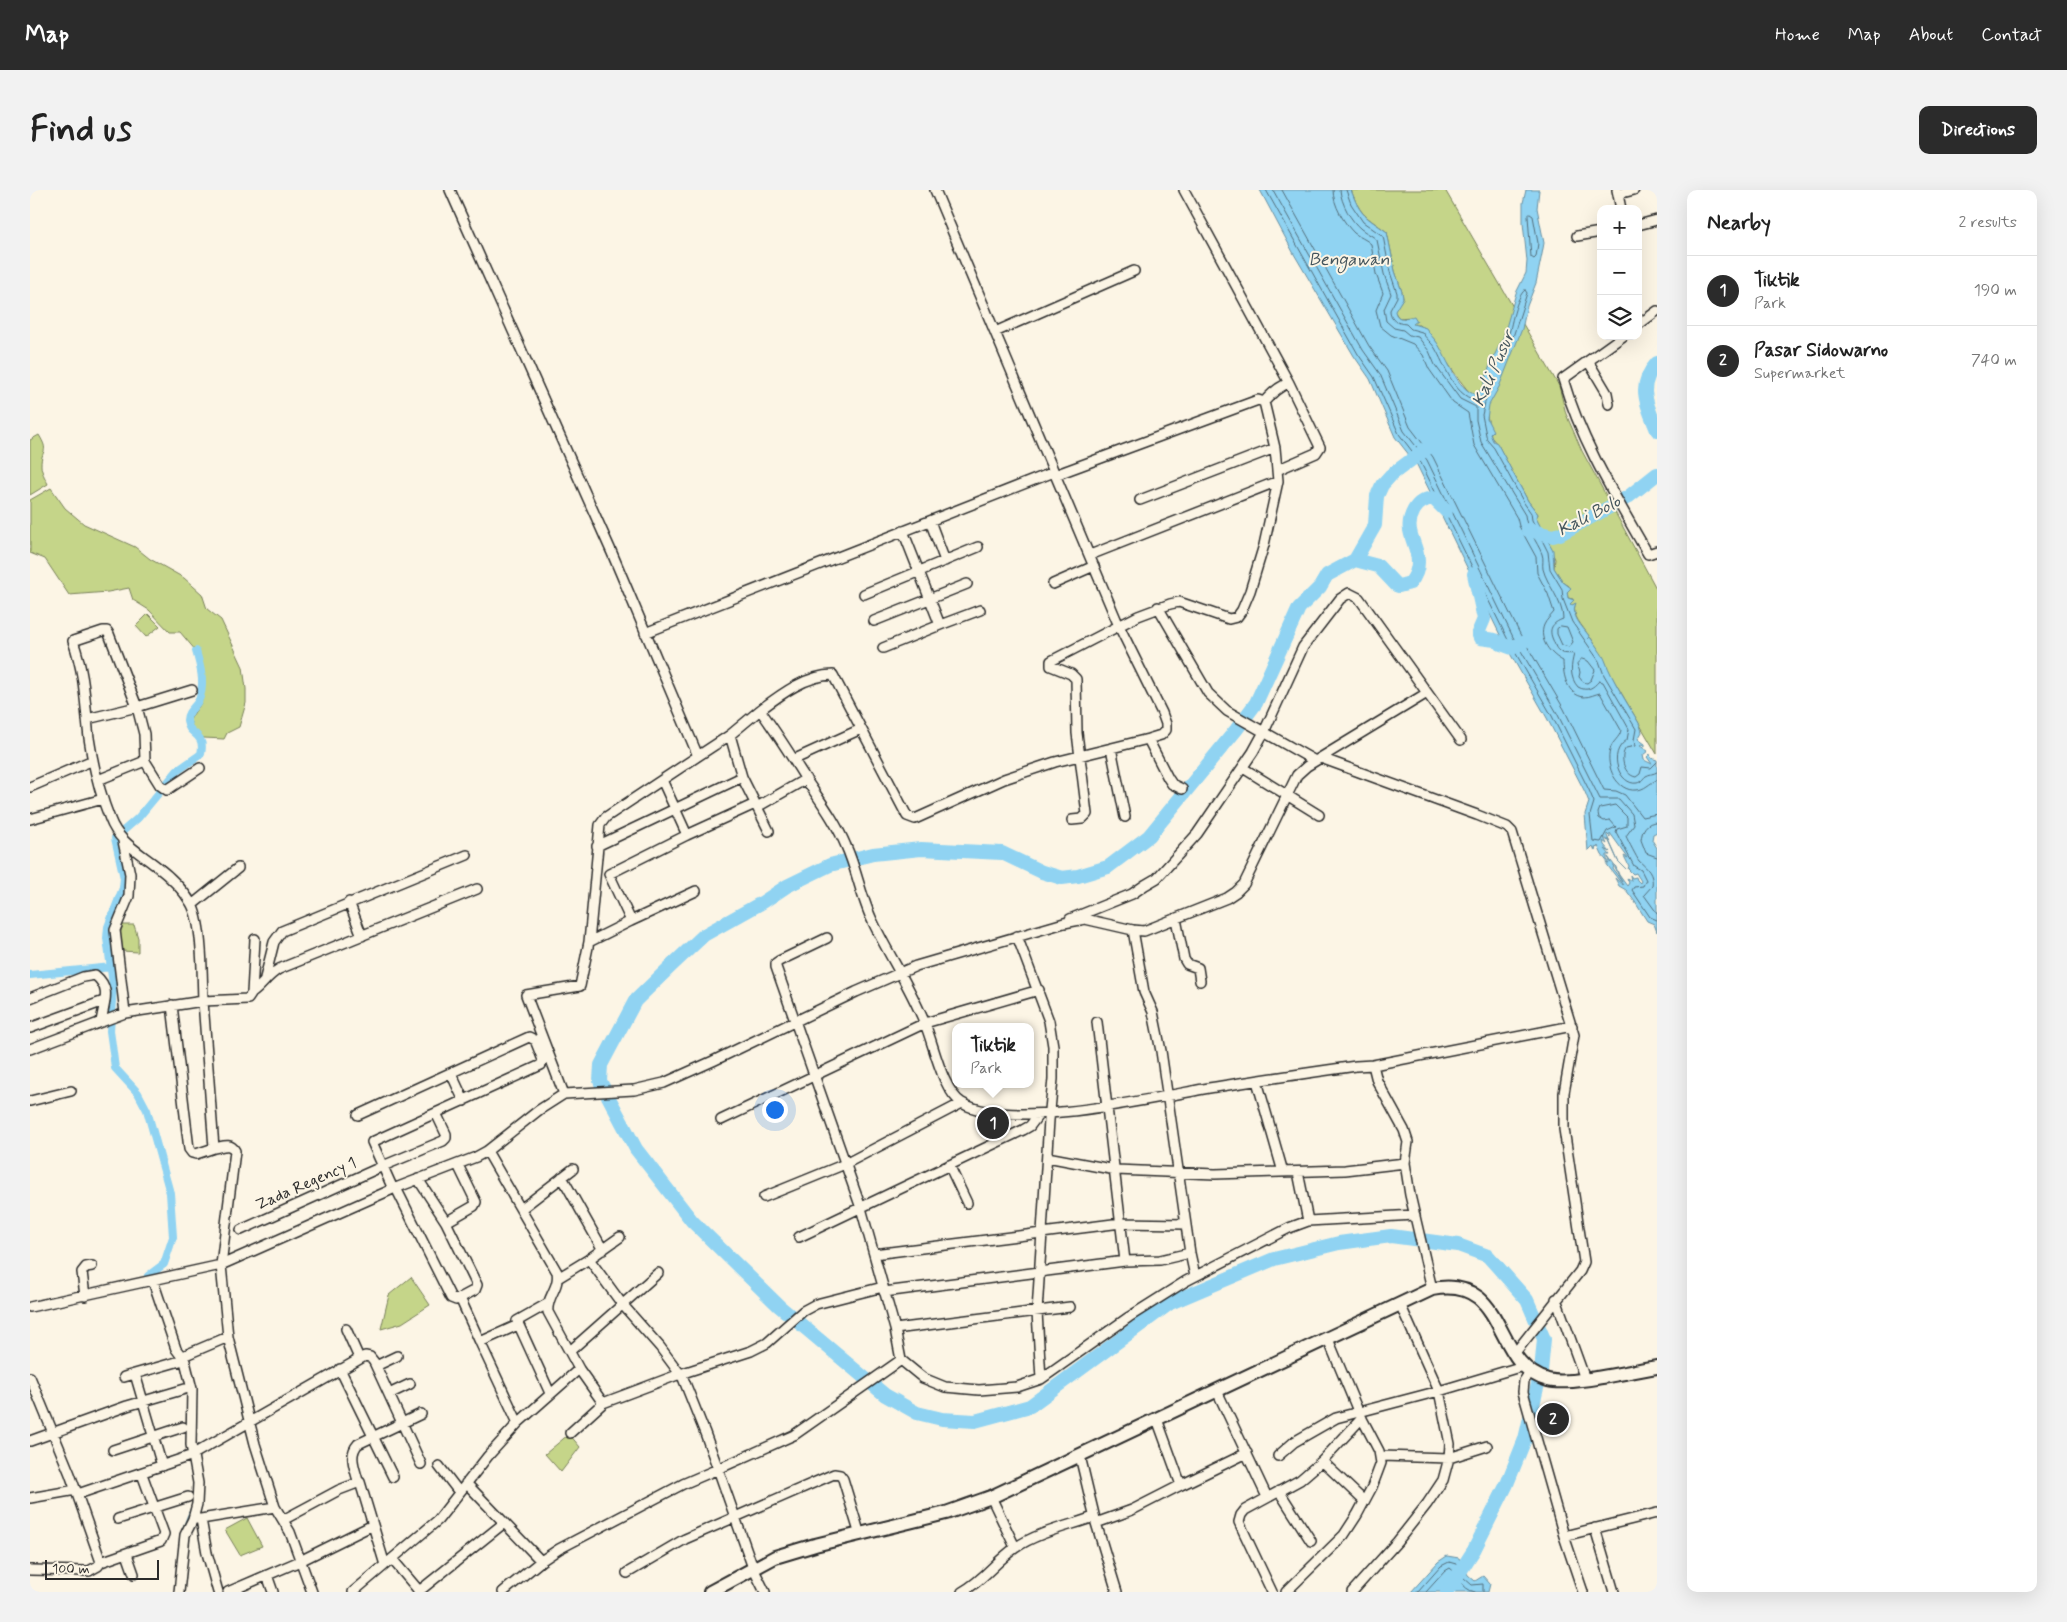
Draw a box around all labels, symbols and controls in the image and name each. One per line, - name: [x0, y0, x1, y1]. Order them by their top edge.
- text: Map: [25, 20, 69, 51]
- text: Home: [1775, 23, 1820, 47]
- text: Map: [1848, 23, 1881, 47]
- text: About: [1909, 23, 1953, 47]
- text: Contact: [1981, 23, 2042, 47]
- button: Directions: [1919, 106, 2037, 154]
- text: Find us: [30, 107, 132, 153]
- map controls: [1597, 205, 1642, 340]
- button: +: [1597, 205, 1642, 250]
- text: Nearby: [1707, 209, 1771, 237]
- text: 2 results: [1959, 212, 2017, 233]
- water label: Bengawan: [1308, 248, 1390, 274]
- button: −: [1597, 250, 1642, 295]
- text: Tiktik: [1754, 268, 1800, 293]
- text: 1: [1719, 280, 1727, 301]
- text: 190 m: [1974, 280, 2017, 301]
- text: Park: [1754, 293, 1786, 314]
- button: layers: [1597, 295, 1642, 340]
- water label: Kali Pusur: [1467, 325, 1522, 410]
- text: Pasar Sidowarno: [1754, 338, 1888, 363]
- text: 2: [1719, 350, 1727, 371]
- text: 740 m: [1971, 350, 2017, 371]
- text: Supermarket: [1754, 363, 1845, 384]
- water label: Kali Bolo: [1553, 490, 1625, 542]
- popup: [952, 1023, 1034, 1088]
- text: Tiktik: [970, 1033, 1016, 1058]
- text: Park: [970, 1058, 1002, 1079]
- your location: [762, 1097, 788, 1123]
- pin: 1: [977, 1104, 1009, 1142]
- street label: Zada Regency 1: [252, 1152, 360, 1216]
- pin: 2: [1537, 1400, 1569, 1438]
- scale bar: [45, 1557, 159, 1580]
- text: 100 m: [52, 1560, 90, 1578]

